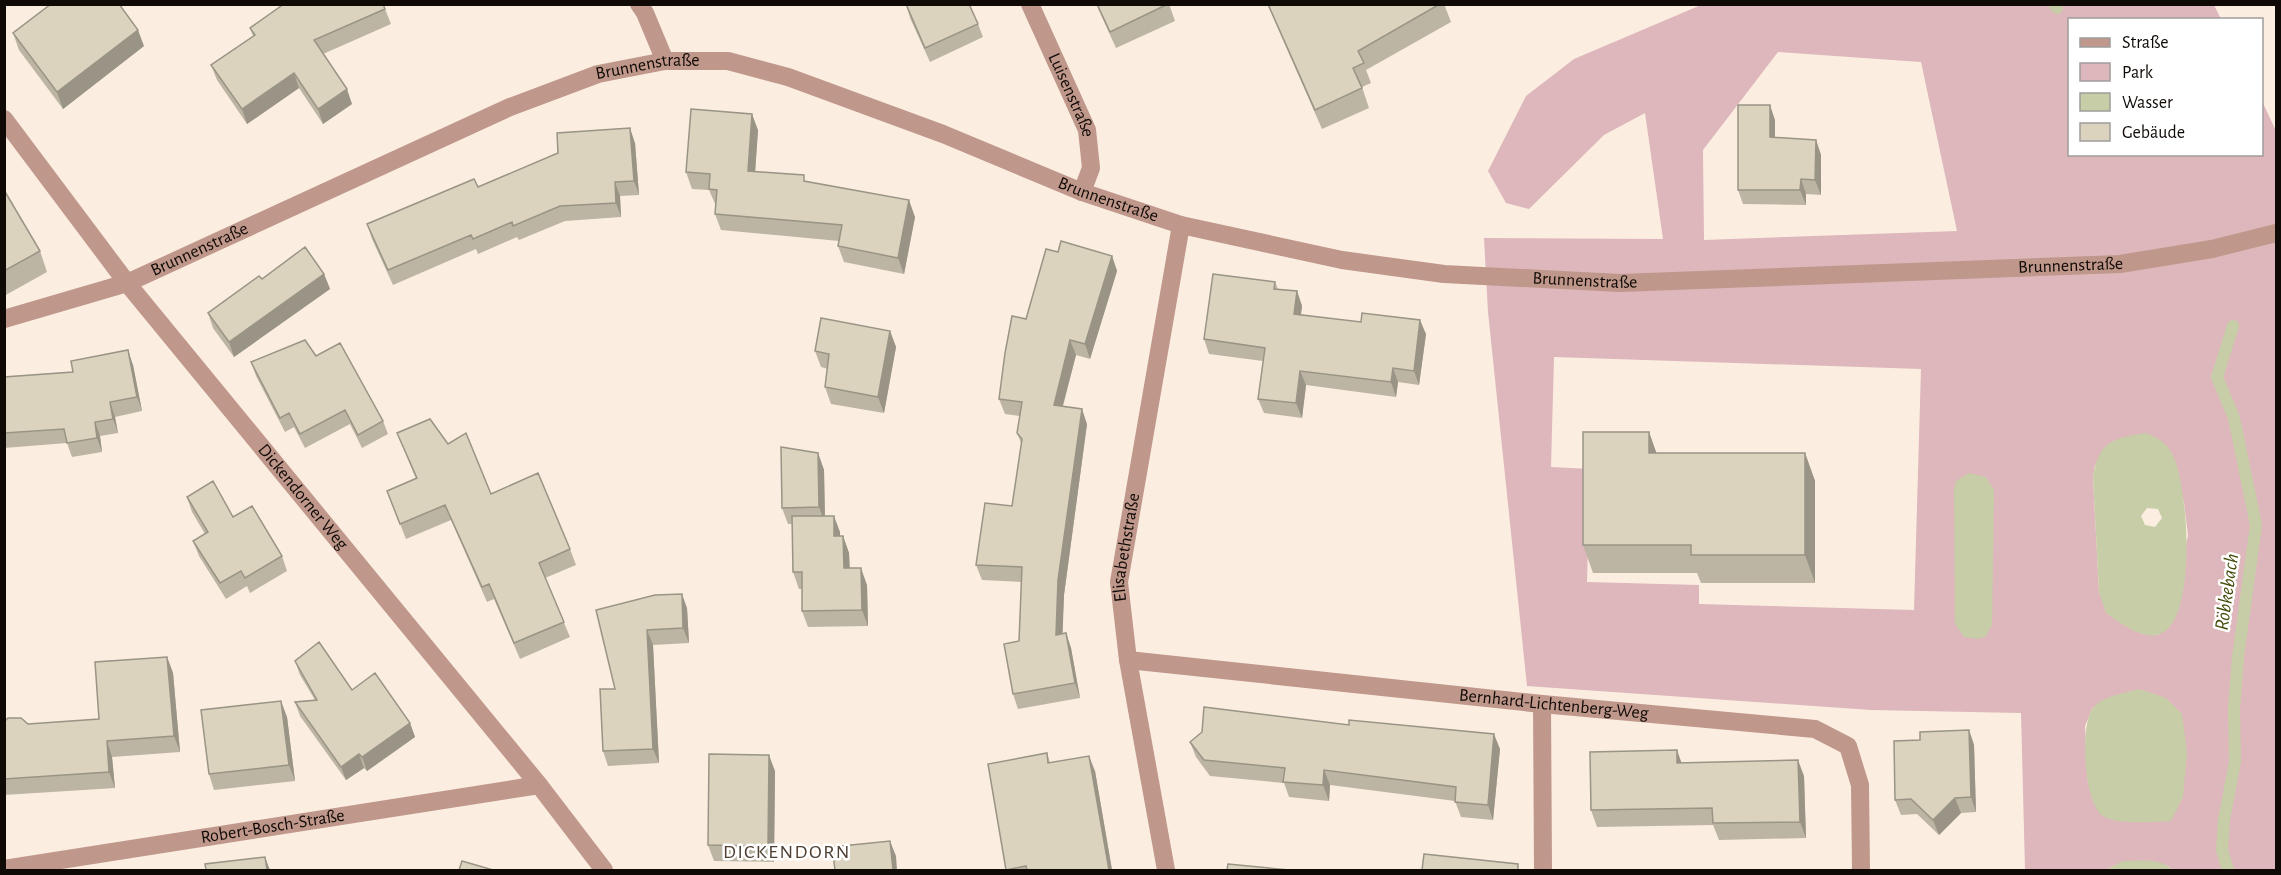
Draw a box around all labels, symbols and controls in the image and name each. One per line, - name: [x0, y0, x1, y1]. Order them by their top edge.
- legend: [2068, 18, 2263, 156]
- text: Straße: [2122, 34, 2168, 52]
- street label: Luisenstraße: [1044, 50, 1097, 138]
- street label: Brunnenstraße: [594, 52, 700, 83]
- text: Park: [2122, 64, 2154, 82]
- text: Wasser: [2122, 94, 2173, 112]
- text: Gebäude: [2122, 124, 2185, 142]
- street label: Brunnenstraße: [1055, 174, 1161, 226]
- street label: Brunnenstraße: [148, 220, 251, 280]
- street label: Brunnenstraße: [2018, 255, 2123, 277]
- street label: Brunnenstraße: [1532, 270, 1638, 292]
- street label: Dickendorner Weg: [254, 441, 351, 554]
- street label: Elisabethstraße: [1110, 492, 1143, 603]
- water label: Röbkebach: [2212, 552, 2242, 632]
- street label: Bernhard-Lichtenberg-Weg: [1458, 686, 1649, 723]
- street label: Robert-Bosch-Straße: [199, 807, 346, 847]
- district label: DICKENDORN: [723, 842, 851, 862]

